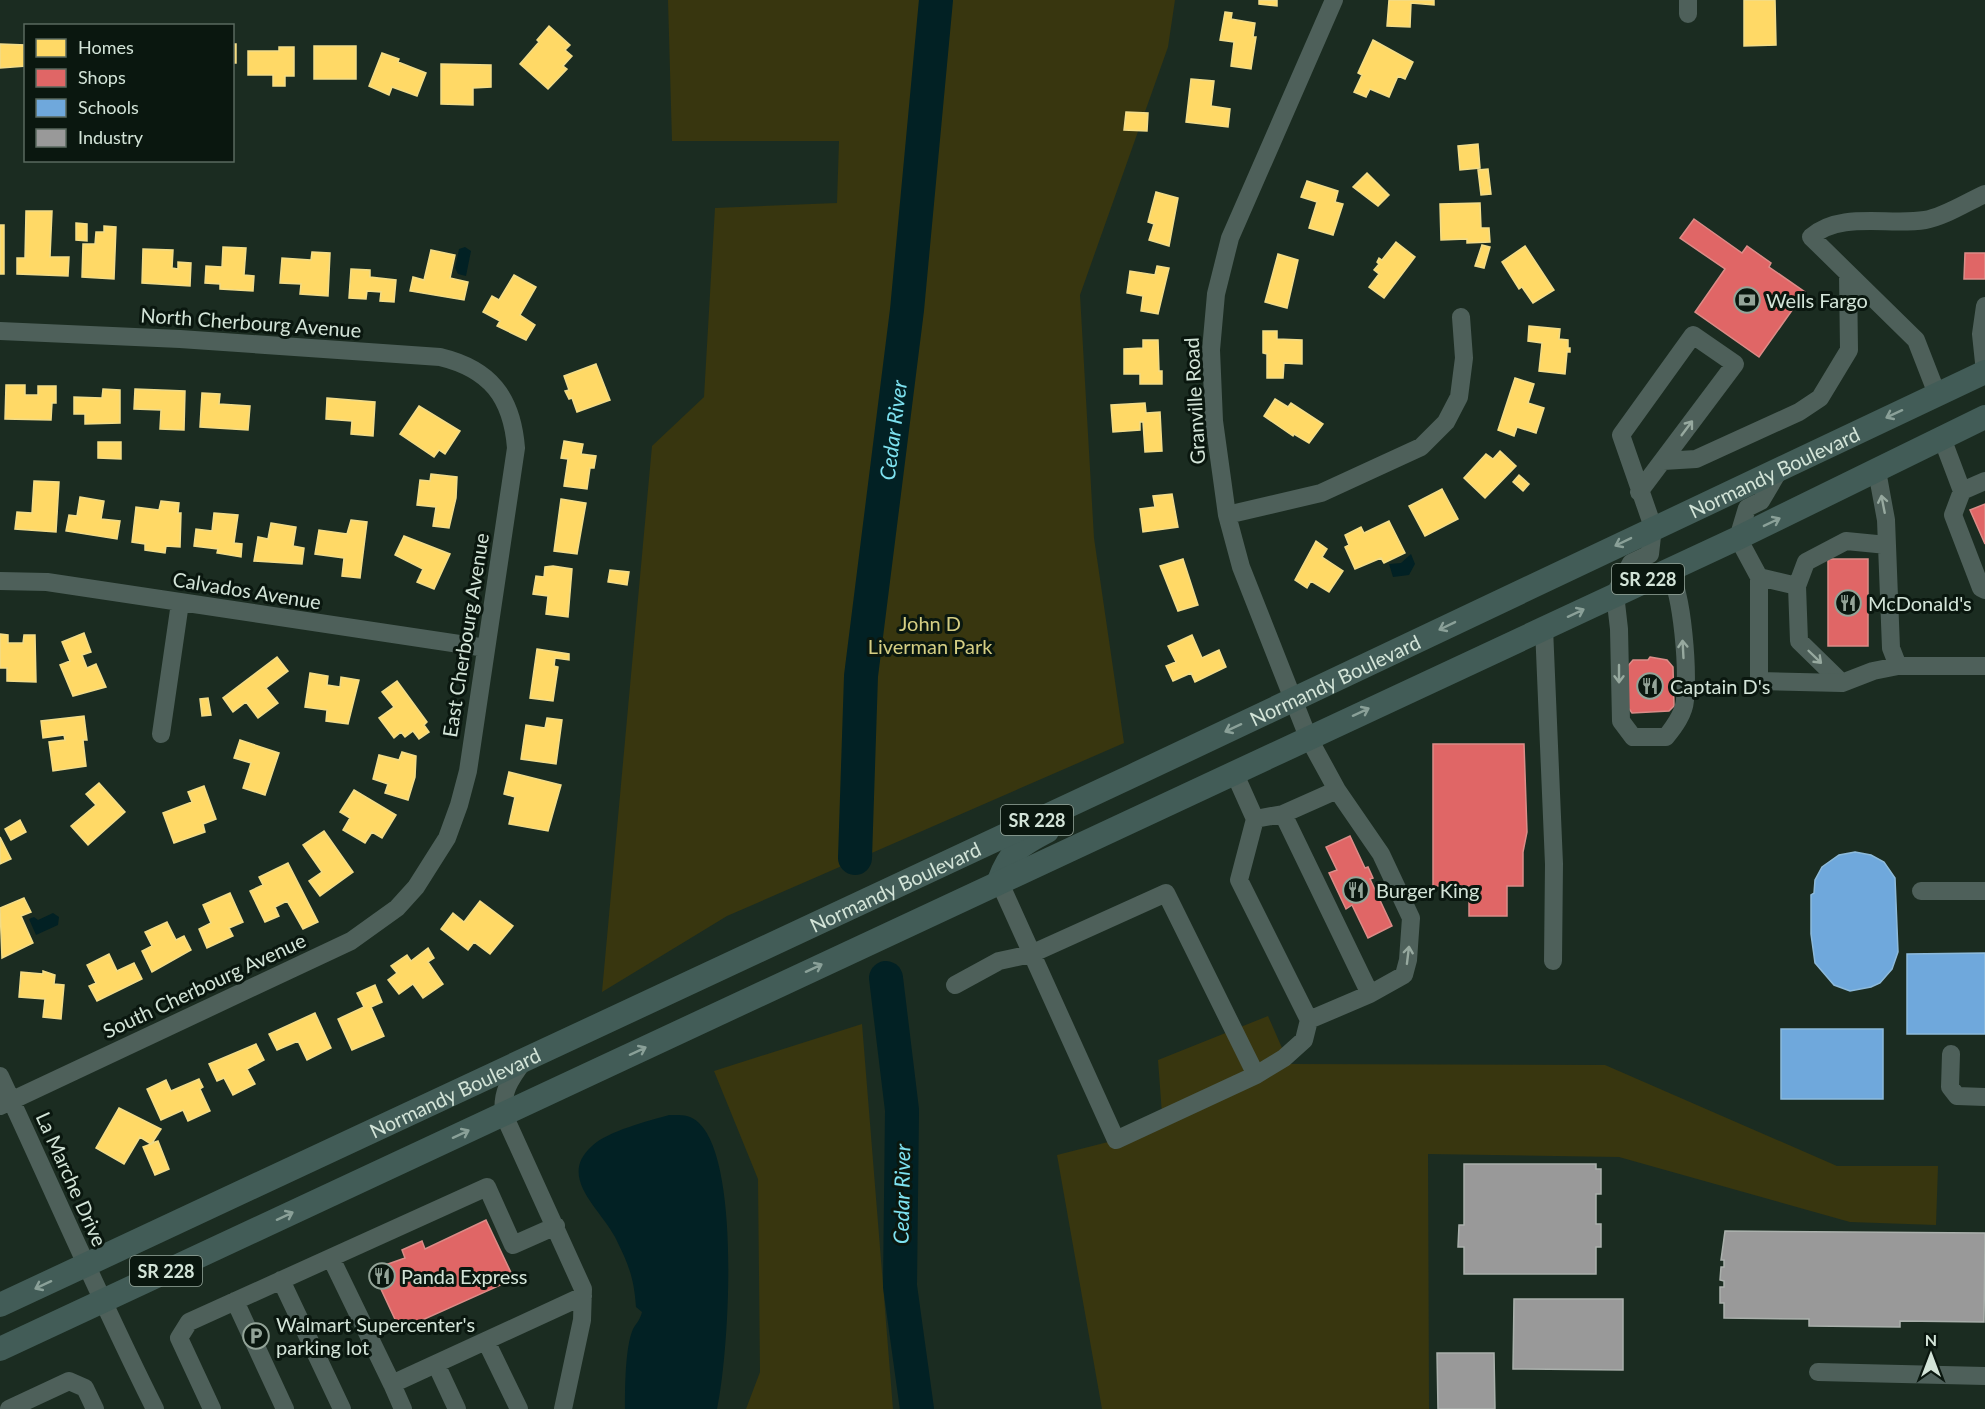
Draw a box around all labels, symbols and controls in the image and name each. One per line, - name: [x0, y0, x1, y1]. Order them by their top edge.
- legend: [24, 24, 234, 162]
- text: Homes: [78, 36, 134, 58]
- text: Shops: [78, 66, 126, 88]
- text: Schools: [78, 96, 139, 118]
- text: Industry: [78, 126, 144, 148]
- bank icon: Wells Fargo: [1732, 285, 1762, 315]
- place label: Wells Fargo: [1766, 288, 1868, 312]
- street label: North Cherbourg Avenue: [140, 302, 362, 342]
- street label: Granville Road: [1179, 337, 1209, 465]
- water label: Cedar River: [873, 378, 911, 481]
- one-way arrow: [1885, 409, 1903, 421]
- one-way arrow: [1681, 420, 1693, 436]
- street label: Normandy Boulevard: [1685, 421, 1863, 522]
- one-way arrow: [1877, 495, 1888, 515]
- one-way arrow: [1762, 515, 1780, 527]
- street label: East Cherbourg Avenue: [437, 531, 493, 739]
- one-way arrow: [1614, 537, 1632, 548]
- road number: SR 228: [1612, 564, 1684, 594]
- street label: Calvados Avenue: [171, 566, 323, 614]
- restaurant icon: McDonald's: [1833, 588, 1863, 618]
- place label: McDonald's: [1868, 591, 1972, 615]
- one-way arrow: [1566, 606, 1584, 618]
- park label: John D Liverman Park: [868, 611, 993, 658]
- one-way arrow: [1438, 621, 1456, 633]
- street label: Normandy Boulevard: [1246, 629, 1424, 731]
- one-way arrow: [1677, 639, 1689, 659]
- one-way arrow: [1808, 650, 1823, 665]
- one-way arrow: [1613, 663, 1625, 683]
- restaurant icon: Captain D's: [1635, 671, 1665, 701]
- place label: Captain D's: [1670, 674, 1770, 698]
- one-way arrow: [1351, 706, 1369, 718]
- one-way arrow: [1224, 723, 1242, 735]
- road number: SR 228: [1001, 805, 1073, 835]
- street label: Normandy Boulevard: [806, 837, 984, 937]
- restaurant icon: Burger King: [1341, 875, 1371, 905]
- place label: Burger King: [1376, 878, 1479, 902]
- street label: South Cherbourg Avenue: [99, 927, 309, 1043]
- one-way arrow: [1402, 946, 1413, 966]
- one-way arrow: [805, 961, 823, 973]
- street label: Normandy Boulevard: [366, 1042, 544, 1143]
- one-way arrow: [628, 1045, 646, 1057]
- street label: La Marche Drive: [32, 1108, 112, 1250]
- one-way arrow: [452, 1128, 470, 1140]
- water label: Cedar River: [888, 1143, 914, 1244]
- one-way arrow: [275, 1210, 293, 1222]
- road number: SR 228: [130, 1256, 202, 1286]
- restaurant icon: Panda Express: [367, 1261, 397, 1291]
- place label: Panda Express: [401, 1264, 528, 1288]
- one-way arrow: [34, 1279, 52, 1291]
- place label: Walmart Supercenter's parking lot: [276, 1312, 475, 1359]
- parking icon: Walmart Supercenter's parking lot: [241, 1321, 271, 1351]
- north arrow: [1901, 1325, 1961, 1385]
- text: N: [1925, 1330, 1937, 1349]

